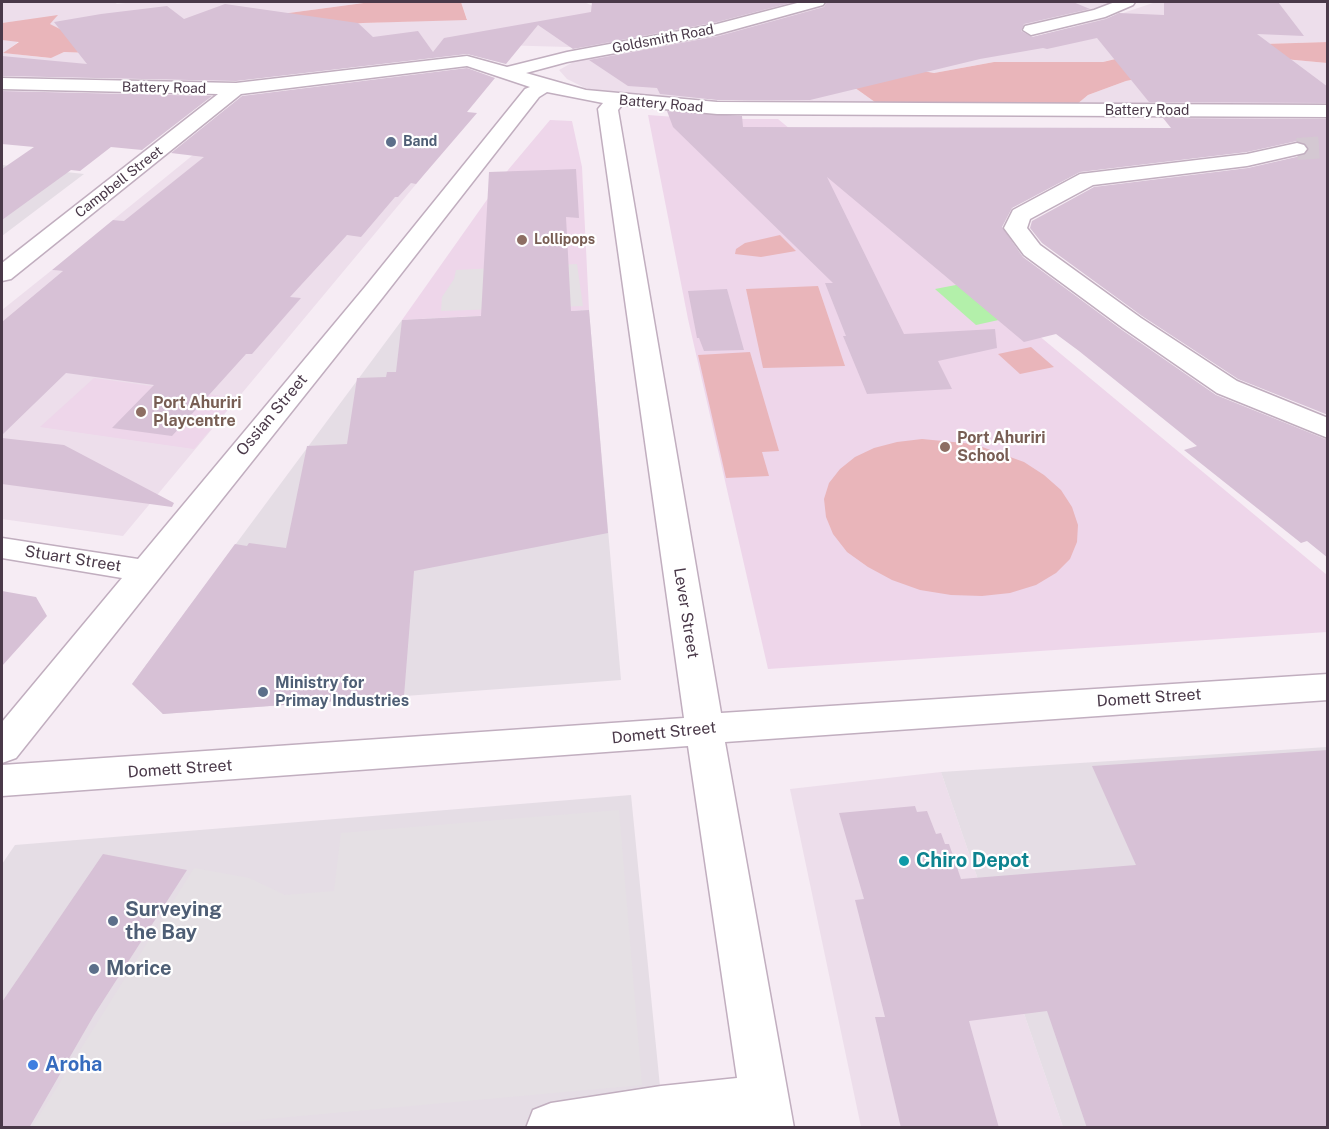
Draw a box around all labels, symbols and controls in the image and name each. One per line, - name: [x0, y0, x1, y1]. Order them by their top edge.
- street label: Goldsmith Road: [611, 21, 715, 57]
- street label: Battery Road: [122, 79, 206, 97]
- street label: Battery Road: [618, 92, 704, 116]
- street label: Battery Road: [1105, 103, 1189, 119]
- place label: Band: [403, 134, 437, 150]
- marker: Band: [384, 135, 398, 149]
- street label: Campbell Street: [72, 143, 166, 221]
- place label: Lollipops: [534, 232, 595, 248]
- marker: Lollipops: [515, 233, 529, 247]
- street label: Ossian Street: [232, 370, 312, 460]
- place label: Port Ahuriri Playcentre: [153, 393, 242, 431]
- marker: Port Ahuriri Playcentre: [134, 405, 148, 419]
- place label: Port Ahuriri School: [957, 428, 1046, 466]
- marker: Port Ahuriri School: [938, 440, 952, 454]
- street label: Stuart Street: [23, 542, 123, 576]
- street label: Lever Street: [669, 566, 703, 660]
- place label: Ministry for Primay Industries: [275, 673, 409, 711]
- marker: Ministry for Primay Industries: [256, 685, 270, 699]
- street label: Domett Street: [1096, 685, 1202, 711]
- street label: Domett Street: [611, 718, 717, 748]
- street label: Domett Street: [127, 756, 233, 782]
- place label: Chiro Depot: [916, 849, 1029, 873]
- marker: Chiro Depot: [897, 854, 911, 868]
- place label: Surveying the Bay: [125, 898, 222, 945]
- marker: Surveying the Bay: [106, 914, 120, 928]
- place label: Morice: [106, 957, 172, 981]
- marker: Morice: [87, 962, 101, 976]
- place label: Aroha: [45, 1053, 102, 1077]
- marker: Aroha: [26, 1058, 40, 1072]

